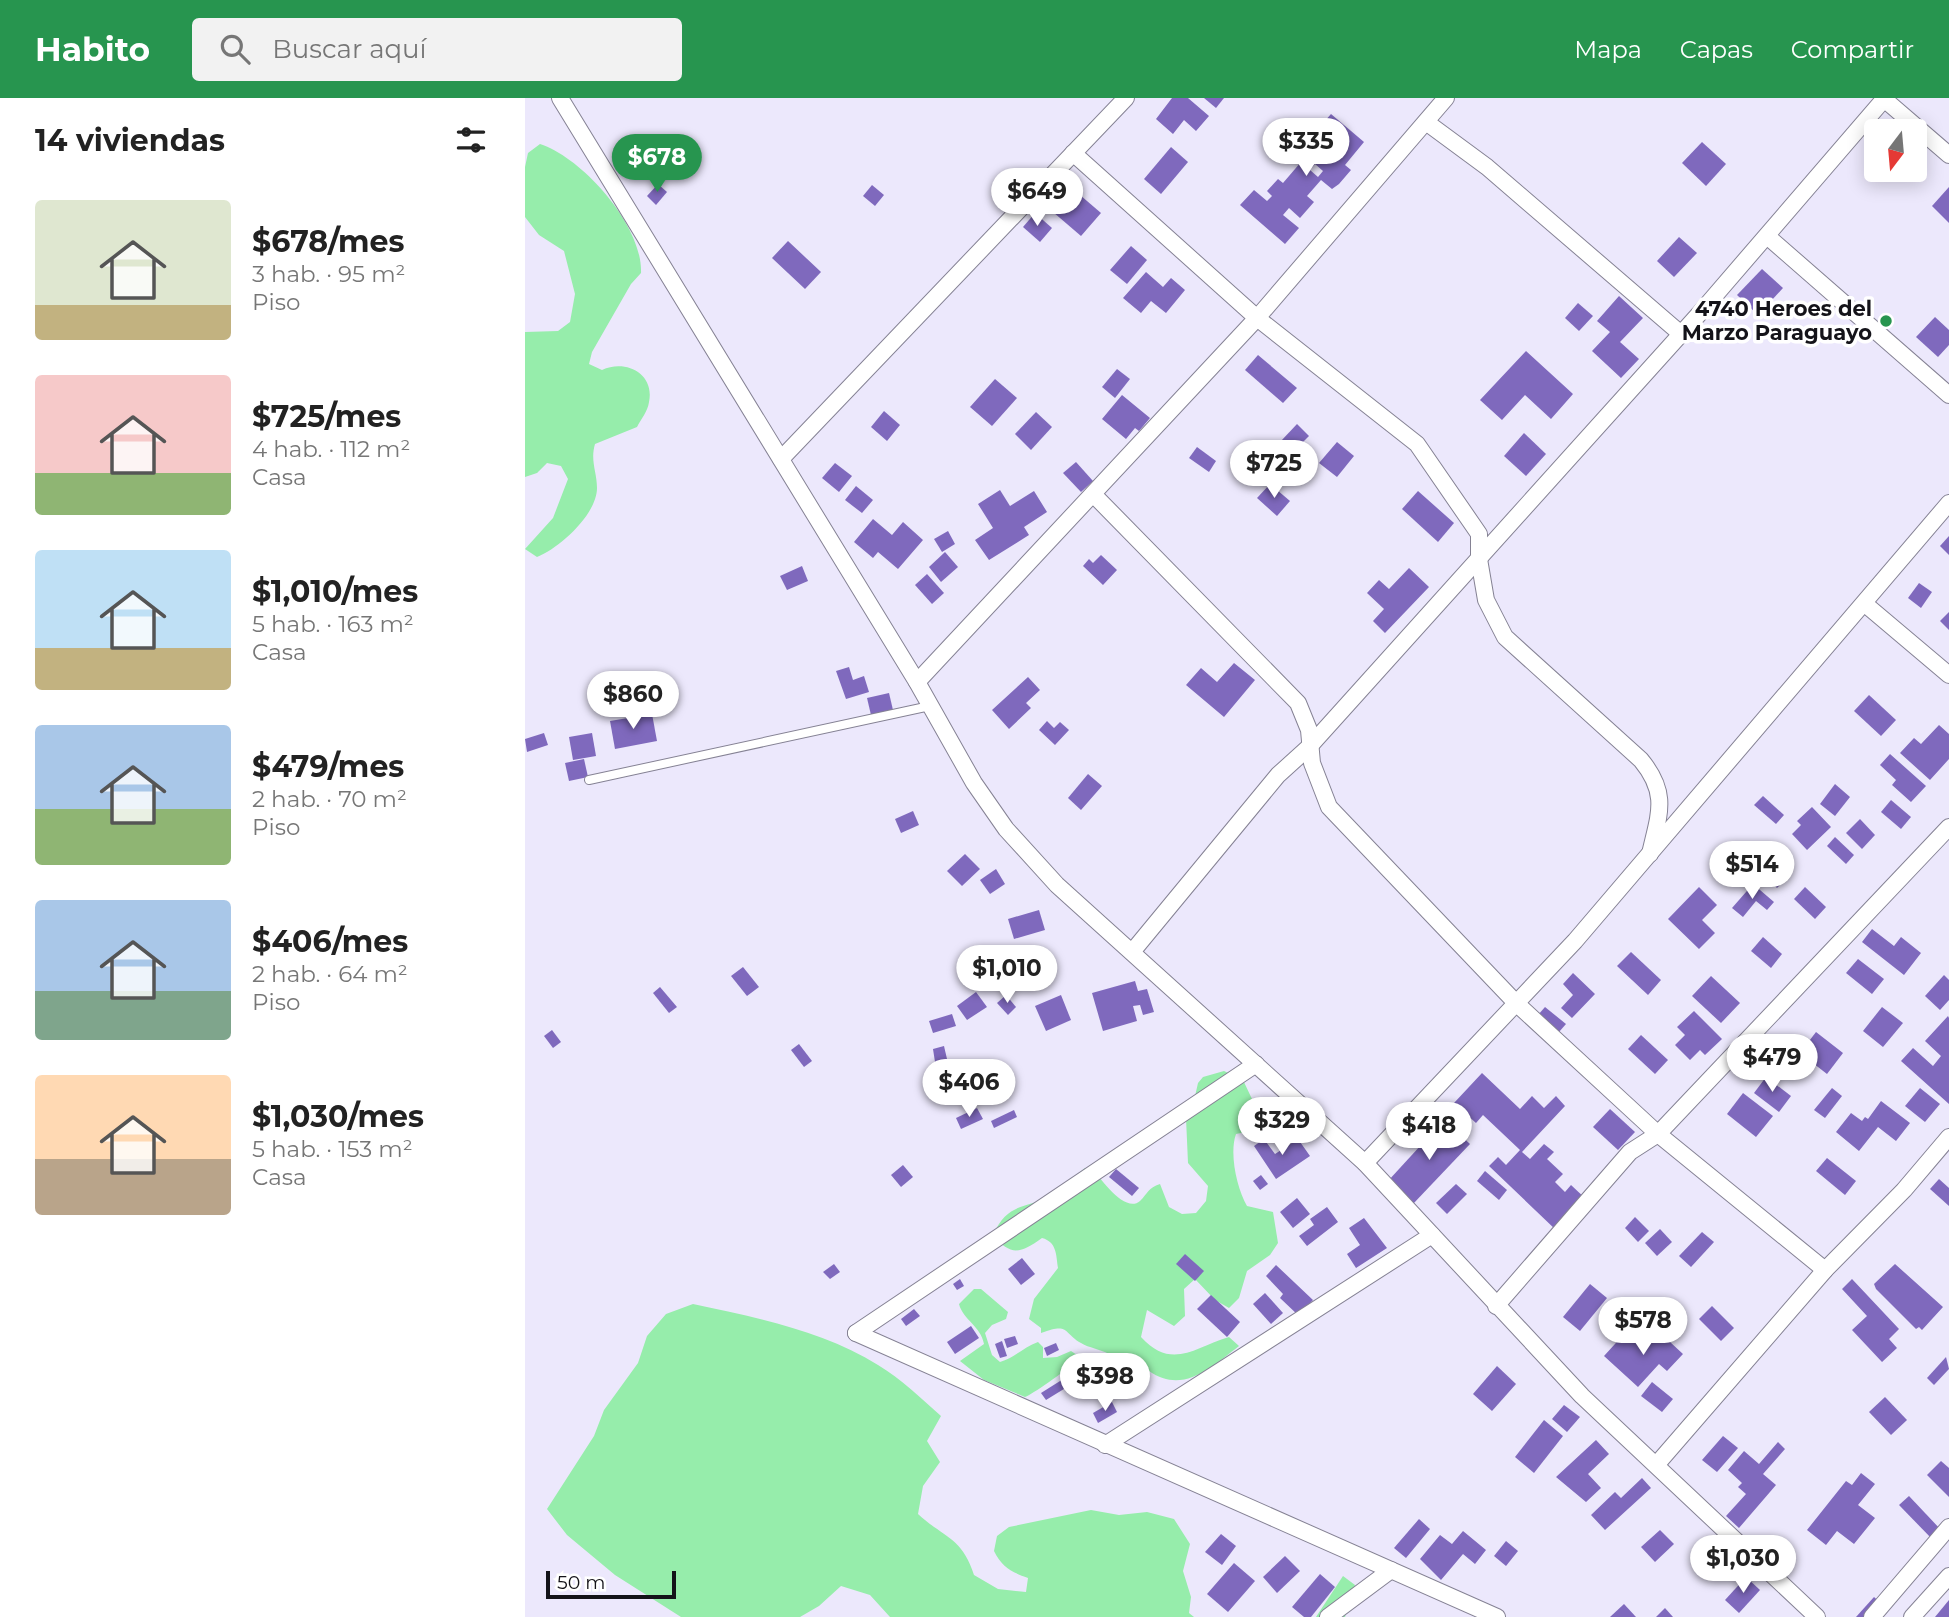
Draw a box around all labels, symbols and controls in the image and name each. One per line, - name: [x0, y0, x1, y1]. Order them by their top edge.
- search box: [192, 18, 682, 81]
- text: Habito: [35, 29, 150, 69]
- icon: search: [216, 30, 254, 68]
- text: Buscar aquí: [272, 33, 427, 65]
- text: Mapa: [1574, 35, 1642, 64]
- text: Capas: [1680, 35, 1753, 64]
- text: Compartir: [1791, 35, 1914, 64]
- pin: $335: [1265, 118, 1347, 178]
- north arrow: [1864, 119, 1927, 182]
- map controls: [1864, 119, 1927, 182]
- icon: filters: [452, 121, 490, 159]
- text: 14 viviendas: [35, 122, 225, 159]
- text: $335: [1278, 127, 1334, 155]
- pin: $678: [616, 134, 698, 194]
- text: $678: [628, 143, 686, 171]
- pin: $649: [996, 169, 1078, 228]
- text: $649: [1007, 177, 1067, 205]
- text: $678/mes: [252, 223, 404, 260]
- icon: home: [91, 228, 175, 312]
- text: 3 hab. · 95 m²: [252, 260, 405, 288]
- text: Piso: [252, 288, 300, 316]
- place label: 4740 Heroes del Marzo Paraguayo: [1682, 296, 1872, 345]
- marker: 4740 Heroes del Marzo Paraguayo: [1878, 313, 1894, 329]
- text: $725/mes: [252, 398, 401, 435]
- icon: home: [91, 403, 175, 487]
- text: 4 hab. · 112 m²: [252, 435, 410, 463]
- pin: $725: [1233, 440, 1315, 500]
- text: $725: [1246, 449, 1302, 477]
- text: Casa: [252, 463, 307, 491]
- text: $1,010/mes: [252, 573, 418, 610]
- icon: home: [91, 578, 175, 662]
- text: 5 hab. · 163 m²: [252, 610, 414, 638]
- text: Casa: [252, 638, 307, 666]
- pin: $860: [592, 672, 674, 731]
- text: $860: [603, 680, 663, 708]
- text: $479/mes: [252, 748, 404, 785]
- icon: home: [91, 753, 175, 837]
- text: 2 hab. · 70 m²: [252, 785, 407, 813]
- text: Piso: [252, 813, 300, 841]
- pin: $514: [1711, 842, 1793, 901]
- text: $514: [1725, 850, 1779, 878]
- text: $406/mes: [252, 923, 408, 960]
- icon: home: [91, 928, 175, 1012]
- pin: $1,010: [950, 946, 1064, 1005]
- text: $1,010: [972, 954, 1042, 982]
- text: 2 hab. · 64 m²: [252, 960, 408, 988]
- text: Piso: [252, 988, 300, 1016]
- pin: $479: [1731, 1034, 1813, 1094]
- text: $479: [1743, 1043, 1801, 1071]
- pin: $406: [928, 1060, 1010, 1119]
- text: $406: [938, 1068, 1000, 1096]
- text: $1,030/mes: [252, 1098, 424, 1135]
- pin: $329: [1241, 1098, 1323, 1157]
- pin: $418: [1388, 1102, 1470, 1162]
- icon: home: [91, 1103, 175, 1187]
- text: $329: [1254, 1106, 1310, 1134]
- text: $418: [1402, 1111, 1456, 1139]
- text: 5 hab. · 153 m²: [252, 1135, 413, 1163]
- text: Casa: [252, 1163, 307, 1191]
- pin: $578: [1602, 1298, 1684, 1357]
- text: $578: [1614, 1306, 1672, 1334]
- pin: $398: [1064, 1354, 1146, 1413]
- text: $398: [1076, 1362, 1134, 1390]
- pin: $1,030: [1686, 1536, 1800, 1595]
- text: $1,030: [1706, 1544, 1780, 1572]
- scale bar: [546, 1568, 675, 1600]
- text: 50 m: [557, 1571, 605, 1594]

